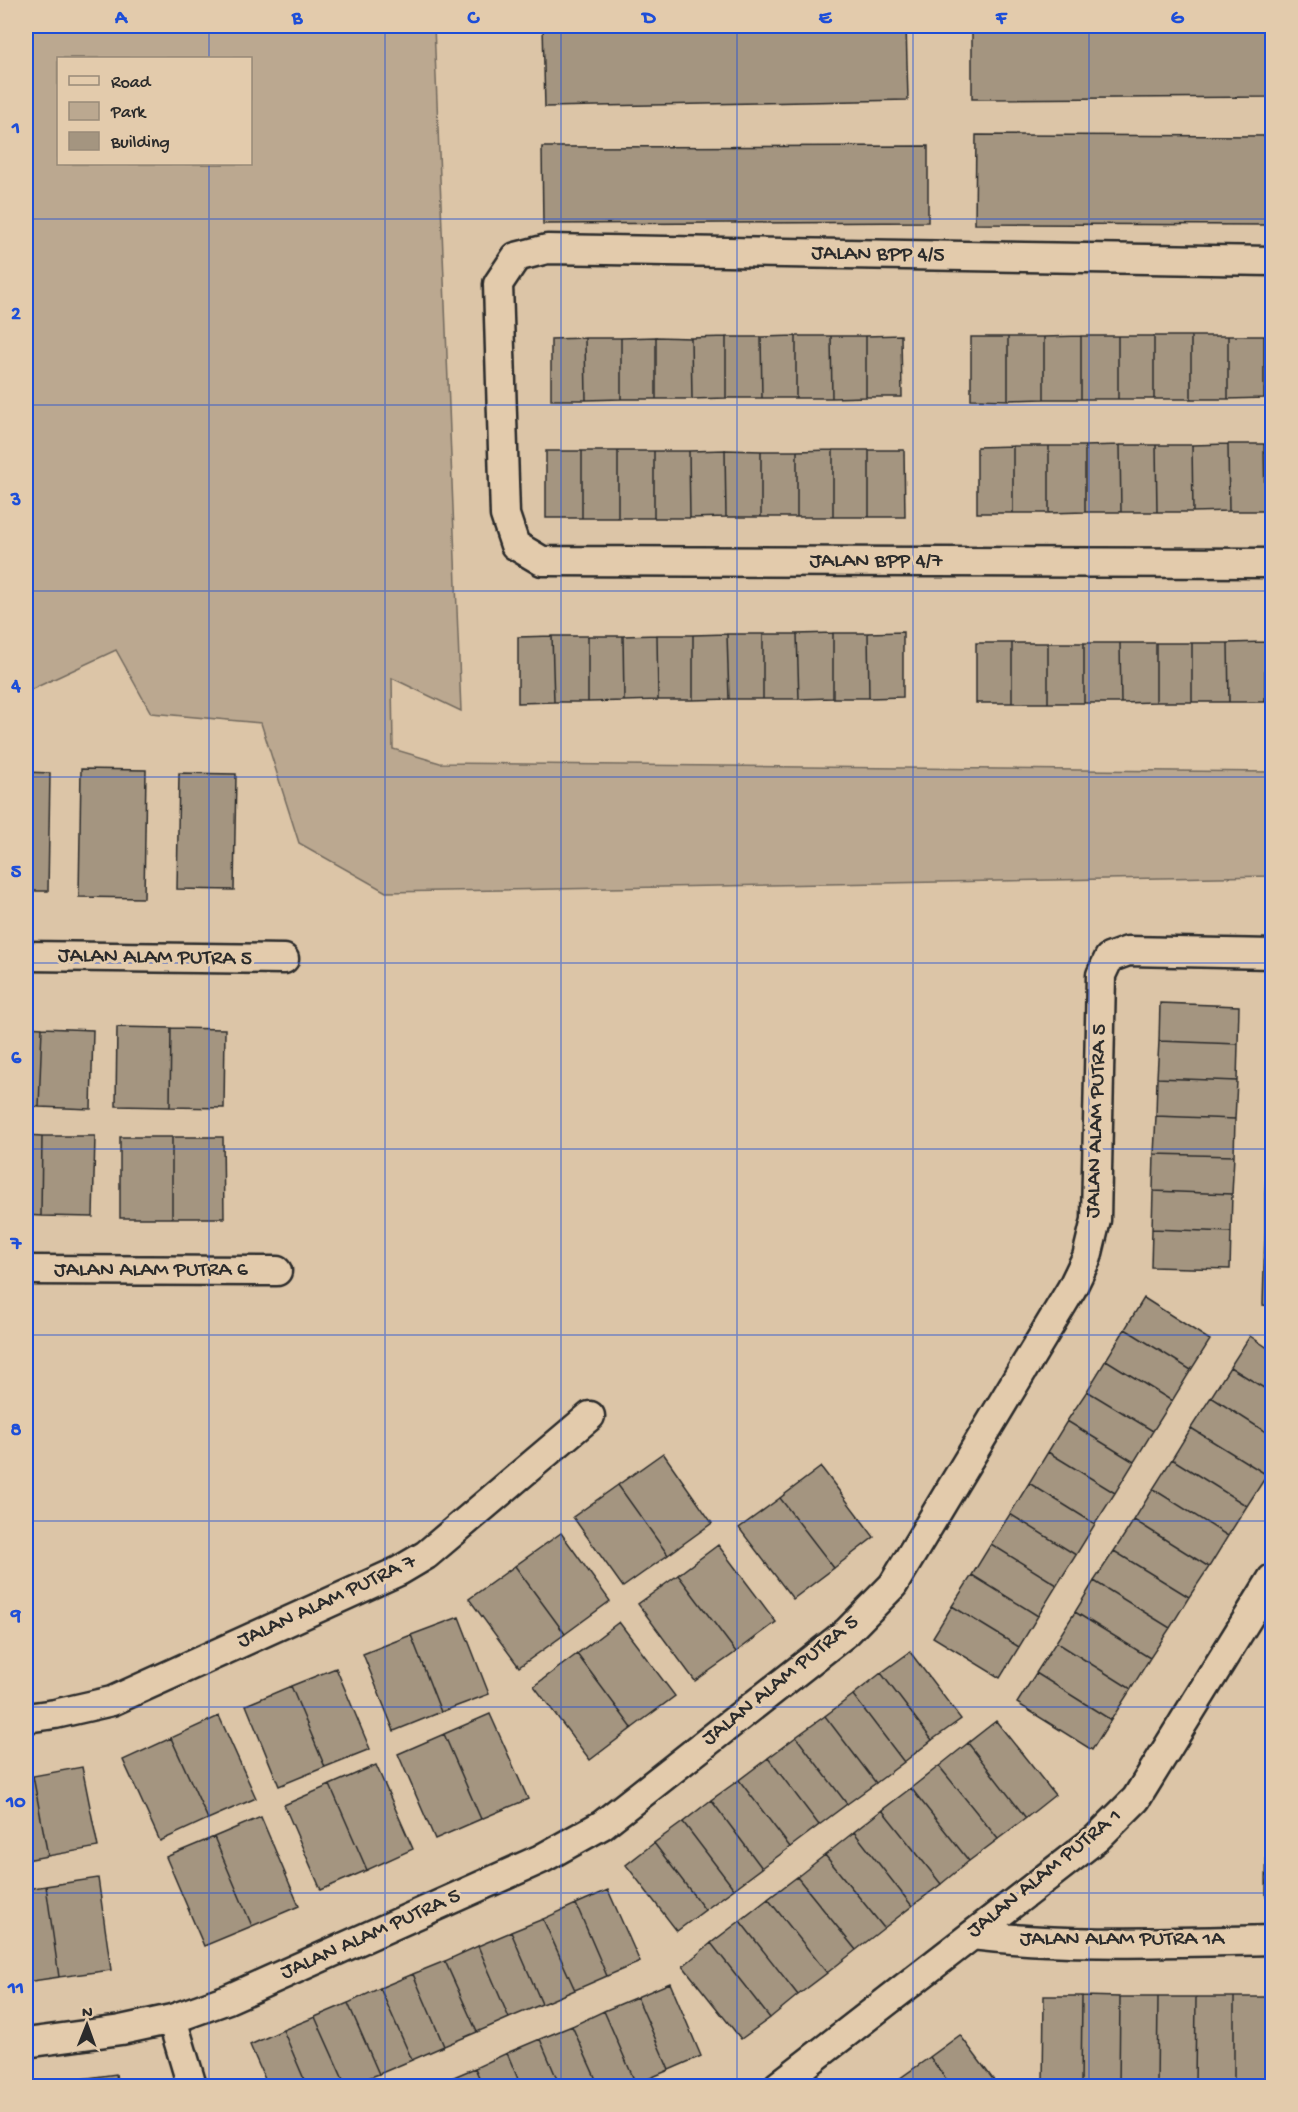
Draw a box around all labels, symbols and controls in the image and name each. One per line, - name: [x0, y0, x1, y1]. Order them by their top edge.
- text: A: [114, 8, 129, 31]
- text: B: [291, 8, 303, 31]
- text: C: [467, 8, 481, 31]
- text: D: [640, 8, 656, 31]
- text: E: [819, 8, 833, 31]
- text: F: [995, 8, 1008, 31]
- text: G: [1171, 8, 1185, 31]
- legend: [57, 57, 252, 165]
- text: Road: [111, 73, 152, 94]
- text: Park: [110, 103, 147, 124]
- text: 1: [11, 118, 20, 141]
- text: Building: [110, 133, 170, 154]
- street label: JALAN BPP 4/5: [811, 241, 945, 269]
- text: 2: [11, 304, 21, 327]
- text: 3: [10, 490, 21, 513]
- street label: JALAN BPP 4/7: [809, 549, 943, 575]
- text: 4: [10, 676, 21, 699]
- text: 5: [11, 862, 22, 885]
- street label: JALAN ALAM PUTRA 5: [58, 943, 252, 973]
- street label: JALAN ALAM PUTRA 5: [1081, 1023, 1113, 1219]
- text: 6: [11, 1048, 22, 1071]
- text: 7: [10, 1234, 23, 1257]
- street label: JALAN ALAM PUTRA 6: [54, 1258, 249, 1284]
- text: 8: [11, 1420, 22, 1443]
- street label: JALAN ALAM PUTRA 7: [234, 1549, 421, 1655]
- text: 9: [10, 1606, 21, 1629]
- street label: JALAN ALAM PUTRA 5: [697, 1610, 865, 1752]
- text: 10: [5, 1792, 26, 1815]
- street label: JALAN ALAM PUTRA 1: [962, 1804, 1128, 1944]
- street label: JALAN ALAM PUTRA 5: [277, 1884, 465, 1986]
- street label: JALAN ALAM PUTRA 1A: [1020, 1927, 1225, 1953]
- text: 11: [7, 1978, 24, 2001]
- north arrow: [57, 1995, 117, 2055]
- text: N: [82, 2004, 93, 2023]

